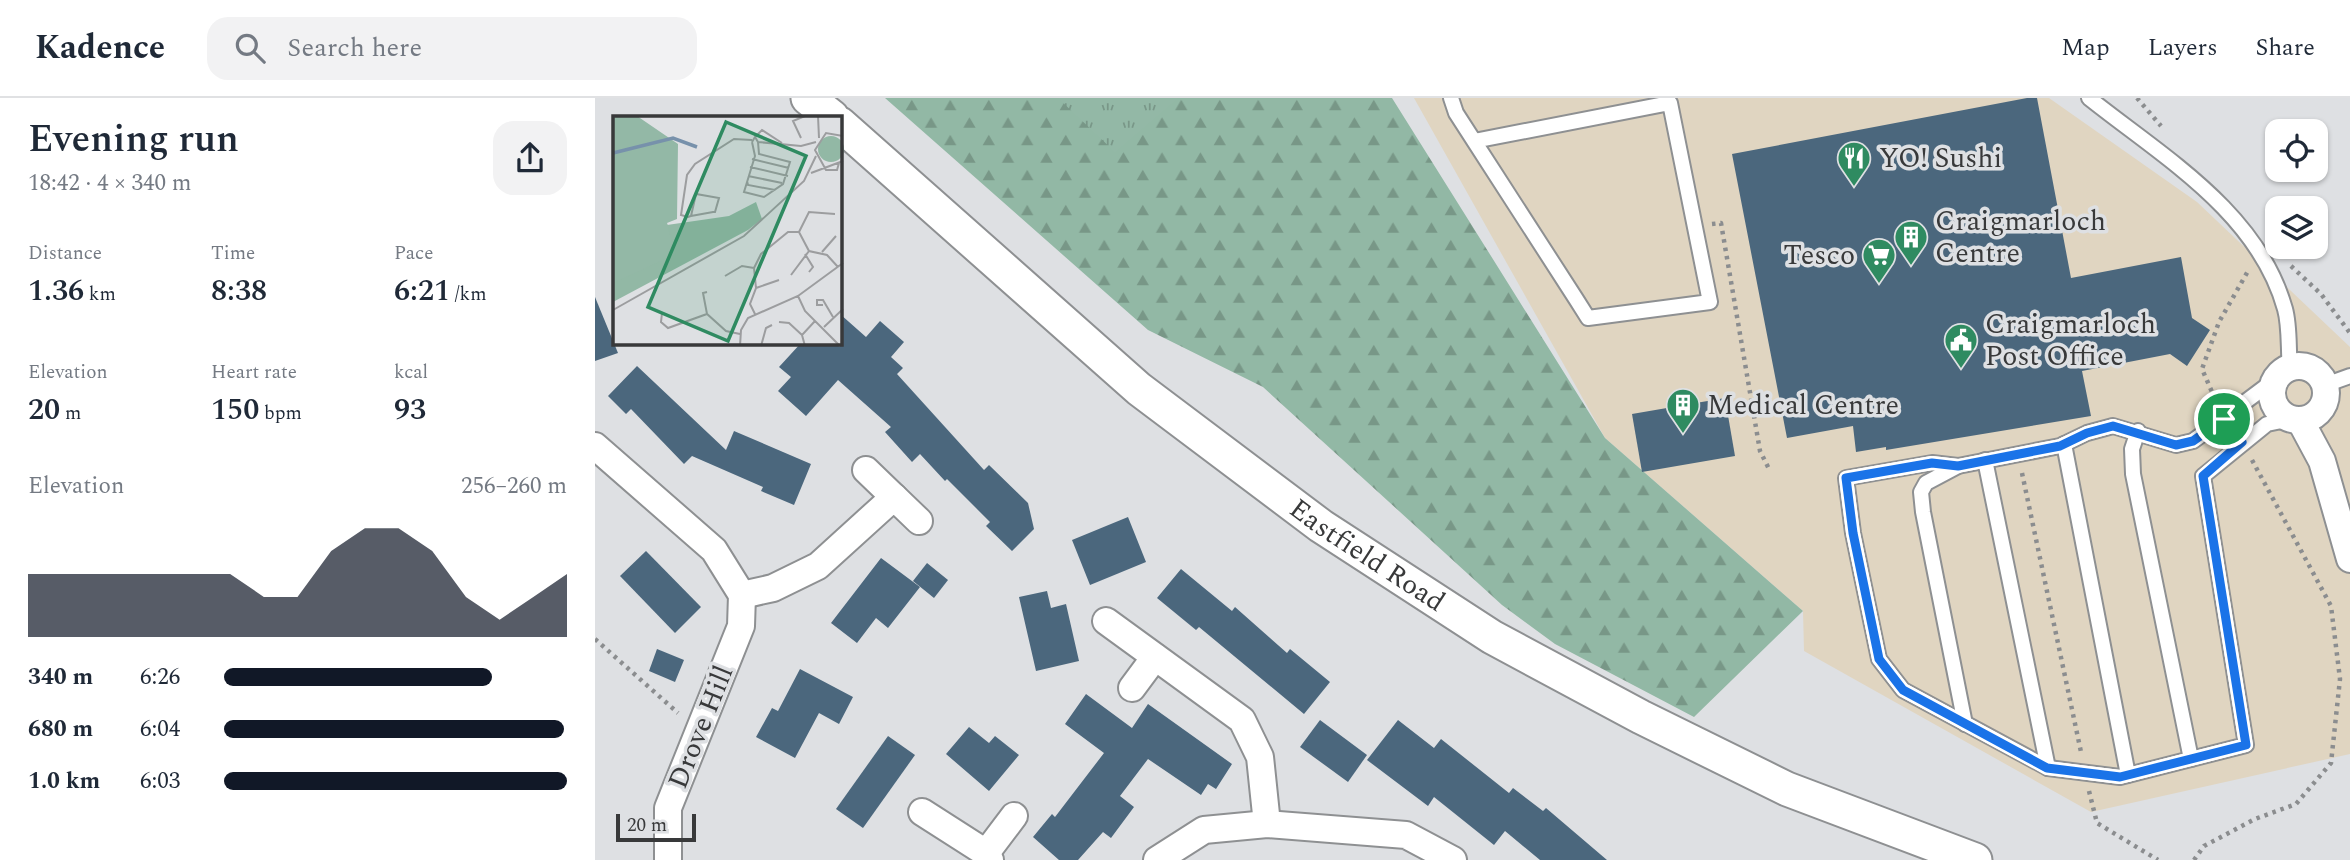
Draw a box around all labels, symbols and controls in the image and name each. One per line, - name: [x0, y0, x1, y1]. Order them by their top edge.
- search box: [207, 17, 697, 80]
- text: Kadence: [35, 23, 165, 73]
- text: Search here: [287, 28, 422, 68]
- icon: search: [231, 29, 269, 67]
- text: Map: [2061, 30, 2110, 66]
- text: Layers: [2148, 30, 2218, 66]
- text: Share: [2256, 30, 2315, 66]
- text: Evening run: [28, 111, 239, 169]
- inset map: [613, 116, 842, 345]
- map controls: [2265, 119, 2328, 259]
- button: locate: [2265, 119, 2328, 182]
- button: share: [493, 121, 567, 195]
- place label: YO! Sushi: [1879, 137, 2002, 180]
- restaurant icon: YO! Sushi: [1835, 139, 1873, 188]
- text: 18:42 · 4 × 340 m: [28, 166, 192, 201]
- button: layers: [2265, 196, 2328, 259]
- place label: Craigmarloch Centre: [1935, 200, 2106, 275]
- building icon: Craigmarloch Centre: [1892, 218, 1930, 267]
- place label: Tesco: [1783, 234, 1855, 277]
- supermarket icon: Tesco: [1860, 236, 1898, 285]
- text: Distance: [28, 239, 102, 268]
- text: Time: [211, 239, 255, 268]
- text: Pace: [394, 239, 433, 268]
- text: 1.36: [28, 268, 84, 314]
- text: 8:38: [211, 268, 267, 314]
- text: 6:21: [394, 268, 450, 314]
- text: km: [84, 280, 116, 309]
- text: /km: [450, 280, 487, 309]
- place label: Craigmarloch Post Office: [1985, 303, 2156, 378]
- public building icon: Craigmarloch Post Office: [1942, 321, 1980, 370]
- text: Elevation: [28, 358, 108, 387]
- text: Heart rate: [211, 358, 297, 387]
- text: kcal: [394, 358, 428, 387]
- place label: Medical Centre: [1707, 384, 1899, 427]
- building icon: Medical Centre: [1664, 386, 1702, 435]
- text: 20: [28, 387, 60, 433]
- text: 150: [211, 387, 259, 433]
- text: 93: [394, 387, 426, 433]
- pin: [2194, 389, 2254, 449]
- text: m: [60, 399, 81, 428]
- text: bpm: [259, 399, 302, 428]
- icon: arrive: [2205, 400, 2243, 438]
- text: Elevation: [28, 469, 124, 504]
- text: 256–260 m: [461, 469, 567, 504]
- street label: Eastfield Road: [1280, 488, 1454, 623]
- street label: Drove Hill: [657, 659, 745, 795]
- text: 340 m: [28, 660, 93, 695]
- text: 6:26: [140, 660, 180, 695]
- text: 680 m: [28, 712, 93, 747]
- text: 6:04: [140, 712, 180, 747]
- text: 1.0 km: [28, 764, 100, 799]
- text: 6:03: [140, 764, 180, 799]
- scale bar: [616, 811, 697, 843]
- text: 20 m: [627, 811, 667, 840]

